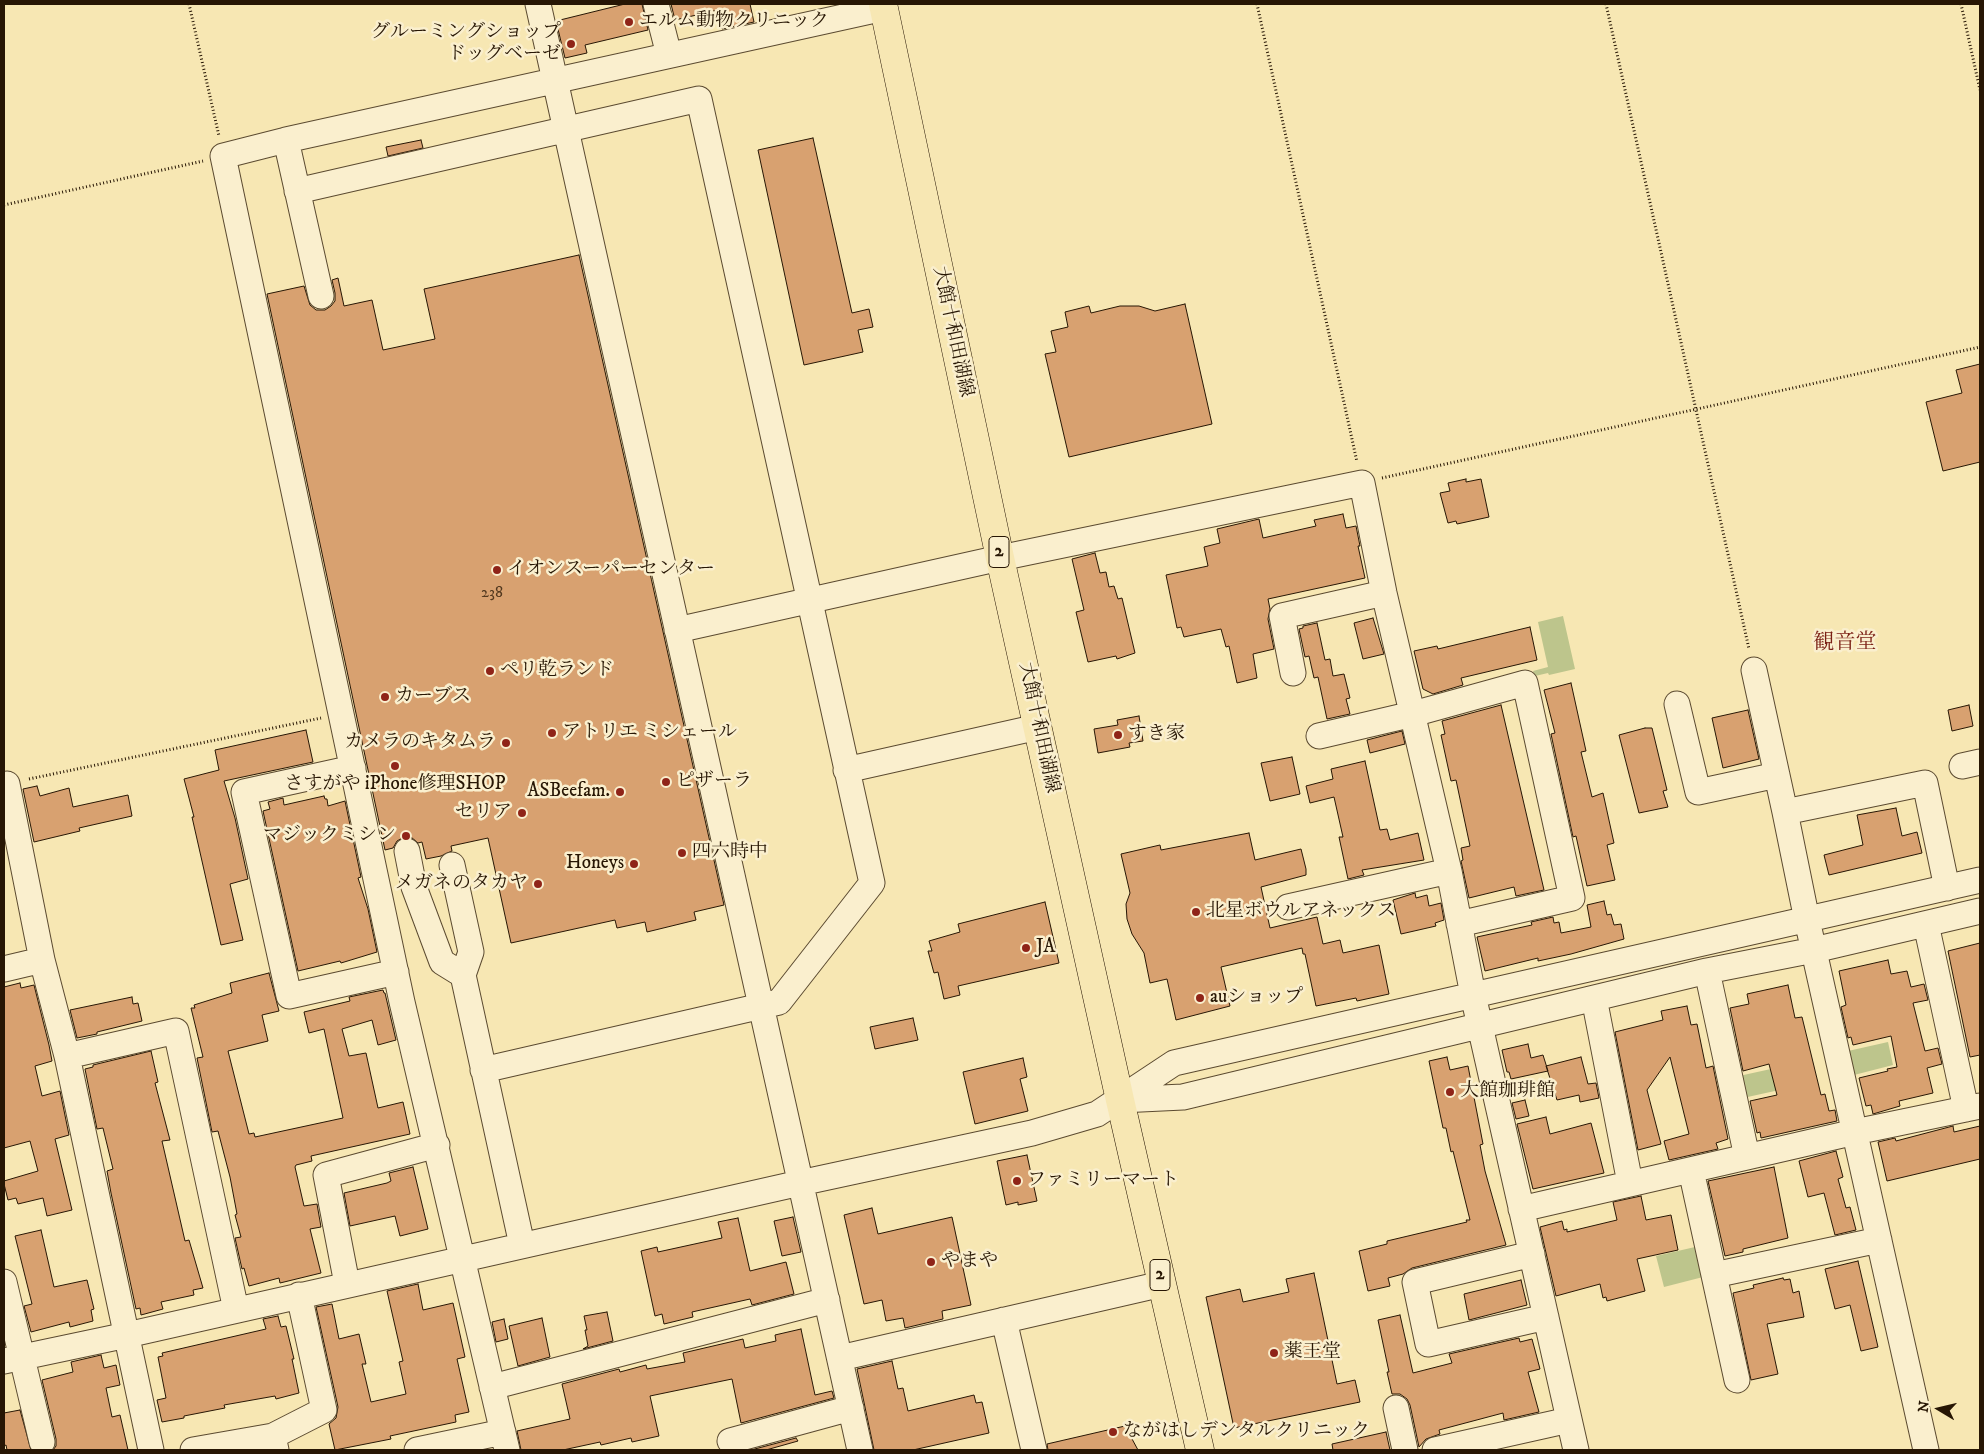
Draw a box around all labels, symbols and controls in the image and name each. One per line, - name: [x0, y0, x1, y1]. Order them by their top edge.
- place label: エルム動物クリニック: [639, 11, 829, 33]
- marker: エルム動物クリニック: [623, 16, 635, 28]
- place label: グルーミングショップ ドッグベーゼ: [371, 22, 561, 66]
- marker: グルーミングショップ ドッグベーゼ: [565, 38, 577, 50]
- street label: 大館十和田湖線: [927, 265, 977, 399]
- road number: 2: [989, 536, 1009, 568]
- place label: イオンスーパーセンター: [507, 559, 715, 581]
- marker: イオンスーパーセンター: [491, 564, 503, 576]
- house number: 238: [481, 584, 503, 604]
- district label: 観音堂: [1814, 631, 1876, 657]
- place label: ペリ乾ランド: [500, 660, 614, 682]
- street label: 大館十和田湖線: [1013, 661, 1063, 795]
- marker: ペリ乾ランド: [484, 665, 496, 677]
- place label: カーブス: [395, 686, 471, 708]
- marker: カーブス: [379, 691, 391, 703]
- place label: アトリエ ミシェール: [562, 722, 737, 744]
- place label: すき家: [1128, 724, 1185, 746]
- marker: アトリエ ミシェール: [546, 727, 558, 739]
- marker: すき家: [1112, 729, 1124, 741]
- place label: カメラのキタムラ: [344, 732, 496, 754]
- marker: カメラのキタムラ: [500, 737, 512, 749]
- marker: さすがや iPhone修理SHOP: [389, 760, 401, 772]
- place label: ピザーラ: [676, 771, 752, 793]
- place label: さすがや iPhone修理SHOP: [285, 774, 505, 796]
- marker: ピザーラ: [660, 776, 672, 788]
- place label: ASBeefam.: [527, 781, 610, 803]
- marker: ASBeefam.: [614, 786, 626, 798]
- place label: セリア: [455, 802, 512, 824]
- marker: セリア: [516, 807, 528, 819]
- place label: マジックミシン: [263, 825, 396, 847]
- marker: マジックミシン: [400, 830, 412, 842]
- place label: 四六時中: [692, 842, 768, 864]
- marker: 四六時中: [676, 847, 688, 859]
- place label: Honeys: [566, 853, 624, 875]
- marker: Honeys: [628, 858, 640, 870]
- place label: メガネのタカヤ: [395, 873, 528, 895]
- marker: メガネのタカヤ: [532, 878, 544, 890]
- place label: 北星ボウルアネックス: [1206, 901, 1396, 923]
- marker: 北星ボウルアネックス: [1190, 906, 1202, 918]
- place label: JA: [1036, 937, 1055, 959]
- marker: JA: [1020, 942, 1032, 954]
- place label: auショップ: [1210, 987, 1303, 1009]
- marker: auショップ: [1194, 992, 1206, 1004]
- place label: 大館珈琲館: [1460, 1081, 1555, 1103]
- marker: 大館珈琲館: [1444, 1086, 1456, 1098]
- place label: ファミリーマート: [1027, 1170, 1179, 1192]
- marker: ファミリーマート: [1011, 1175, 1023, 1187]
- place label: やまや: [941, 1251, 998, 1273]
- marker: やまや: [925, 1256, 937, 1268]
- road number: 2: [1150, 1260, 1170, 1290]
- place label: 薬王堂: [1284, 1342, 1341, 1364]
- marker: 薬王堂: [1268, 1347, 1280, 1359]
- north arrow: [1914, 1384, 1964, 1434]
- text: N: [1914, 1400, 1934, 1414]
- place label: ながはしデンタルクリニック: [1123, 1421, 1370, 1443]
- marker: ながはしデンタルクリニック: [1107, 1426, 1119, 1438]

